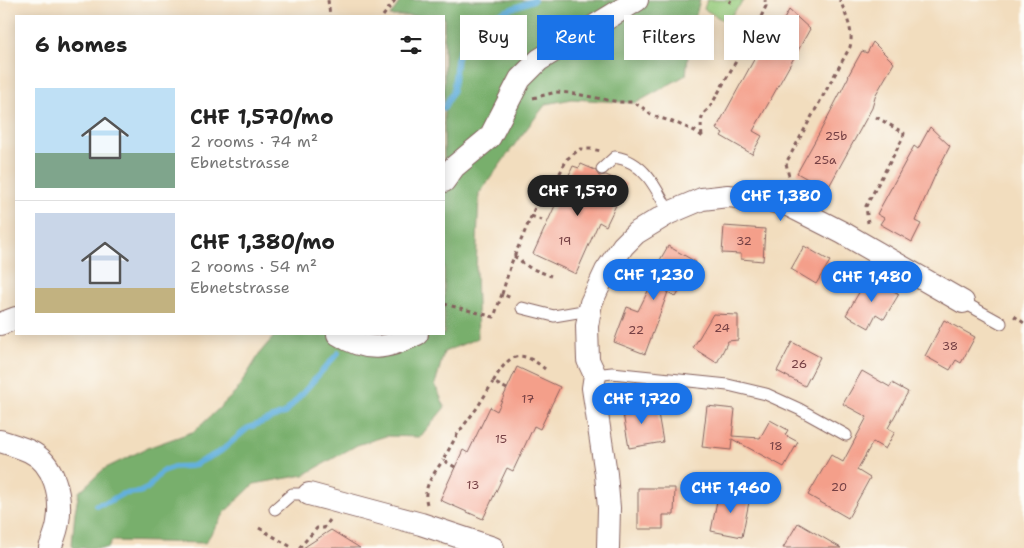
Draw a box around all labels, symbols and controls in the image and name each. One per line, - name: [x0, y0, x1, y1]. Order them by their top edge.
- chip: Buy: [460, 15, 527, 60]
- chip: Rent: [537, 15, 614, 60]
- chip: Filters: [624, 15, 714, 60]
- chip: New: [724, 15, 799, 60]
- text: 6 homes: [35, 31, 127, 59]
- icon: filters: [397, 31, 425, 59]
- text: CHF 1,570/mo: [190, 103, 334, 131]
- icon: home: [75, 108, 135, 168]
- house number: 25b: [825, 128, 847, 144]
- text: 2 rooms · 74 m²: [190, 131, 318, 152]
- text: Ebnetstrasse: [190, 152, 290, 173]
- house number: 25a: [814, 152, 837, 168]
- pin: CHF 1,570: [521, 174, 635, 217]
- text: CHF 1,570: [539, 180, 617, 201]
- pin: CHF 1,380: [724, 180, 838, 222]
- text: CHF 1,380: [741, 185, 821, 206]
- text: CHF 1,380/mo: [190, 228, 335, 256]
- icon: home: [75, 233, 135, 293]
- house number: 19: [559, 233, 571, 249]
- house number: 32: [736, 233, 752, 249]
- text: 2 rooms · 54 m²: [190, 256, 317, 277]
- pin: CHF 1,230: [597, 258, 711, 301]
- pin: CHF 1,480: [815, 260, 929, 303]
- text: CHF 1,230: [614, 264, 694, 285]
- text: CHF 1,480: [832, 266, 912, 287]
- text: Ebnetstrasse: [190, 277, 290, 298]
- house number: 24: [714, 320, 730, 336]
- house number: 22: [628, 322, 644, 338]
- house number: 38: [942, 338, 958, 354]
- house number: 26: [791, 356, 807, 372]
- pin: CHF 1,720: [585, 382, 699, 425]
- text: CHF 1,720: [603, 388, 681, 409]
- house number: 17: [522, 391, 534, 407]
- house number: 15: [495, 431, 507, 447]
- house number: 18: [769, 438, 783, 454]
- pin: CHF 1,460: [674, 472, 788, 514]
- house number: 13: [467, 477, 479, 493]
- text: CHF 1,460: [691, 477, 771, 498]
- house number: 20: [831, 479, 847, 495]

